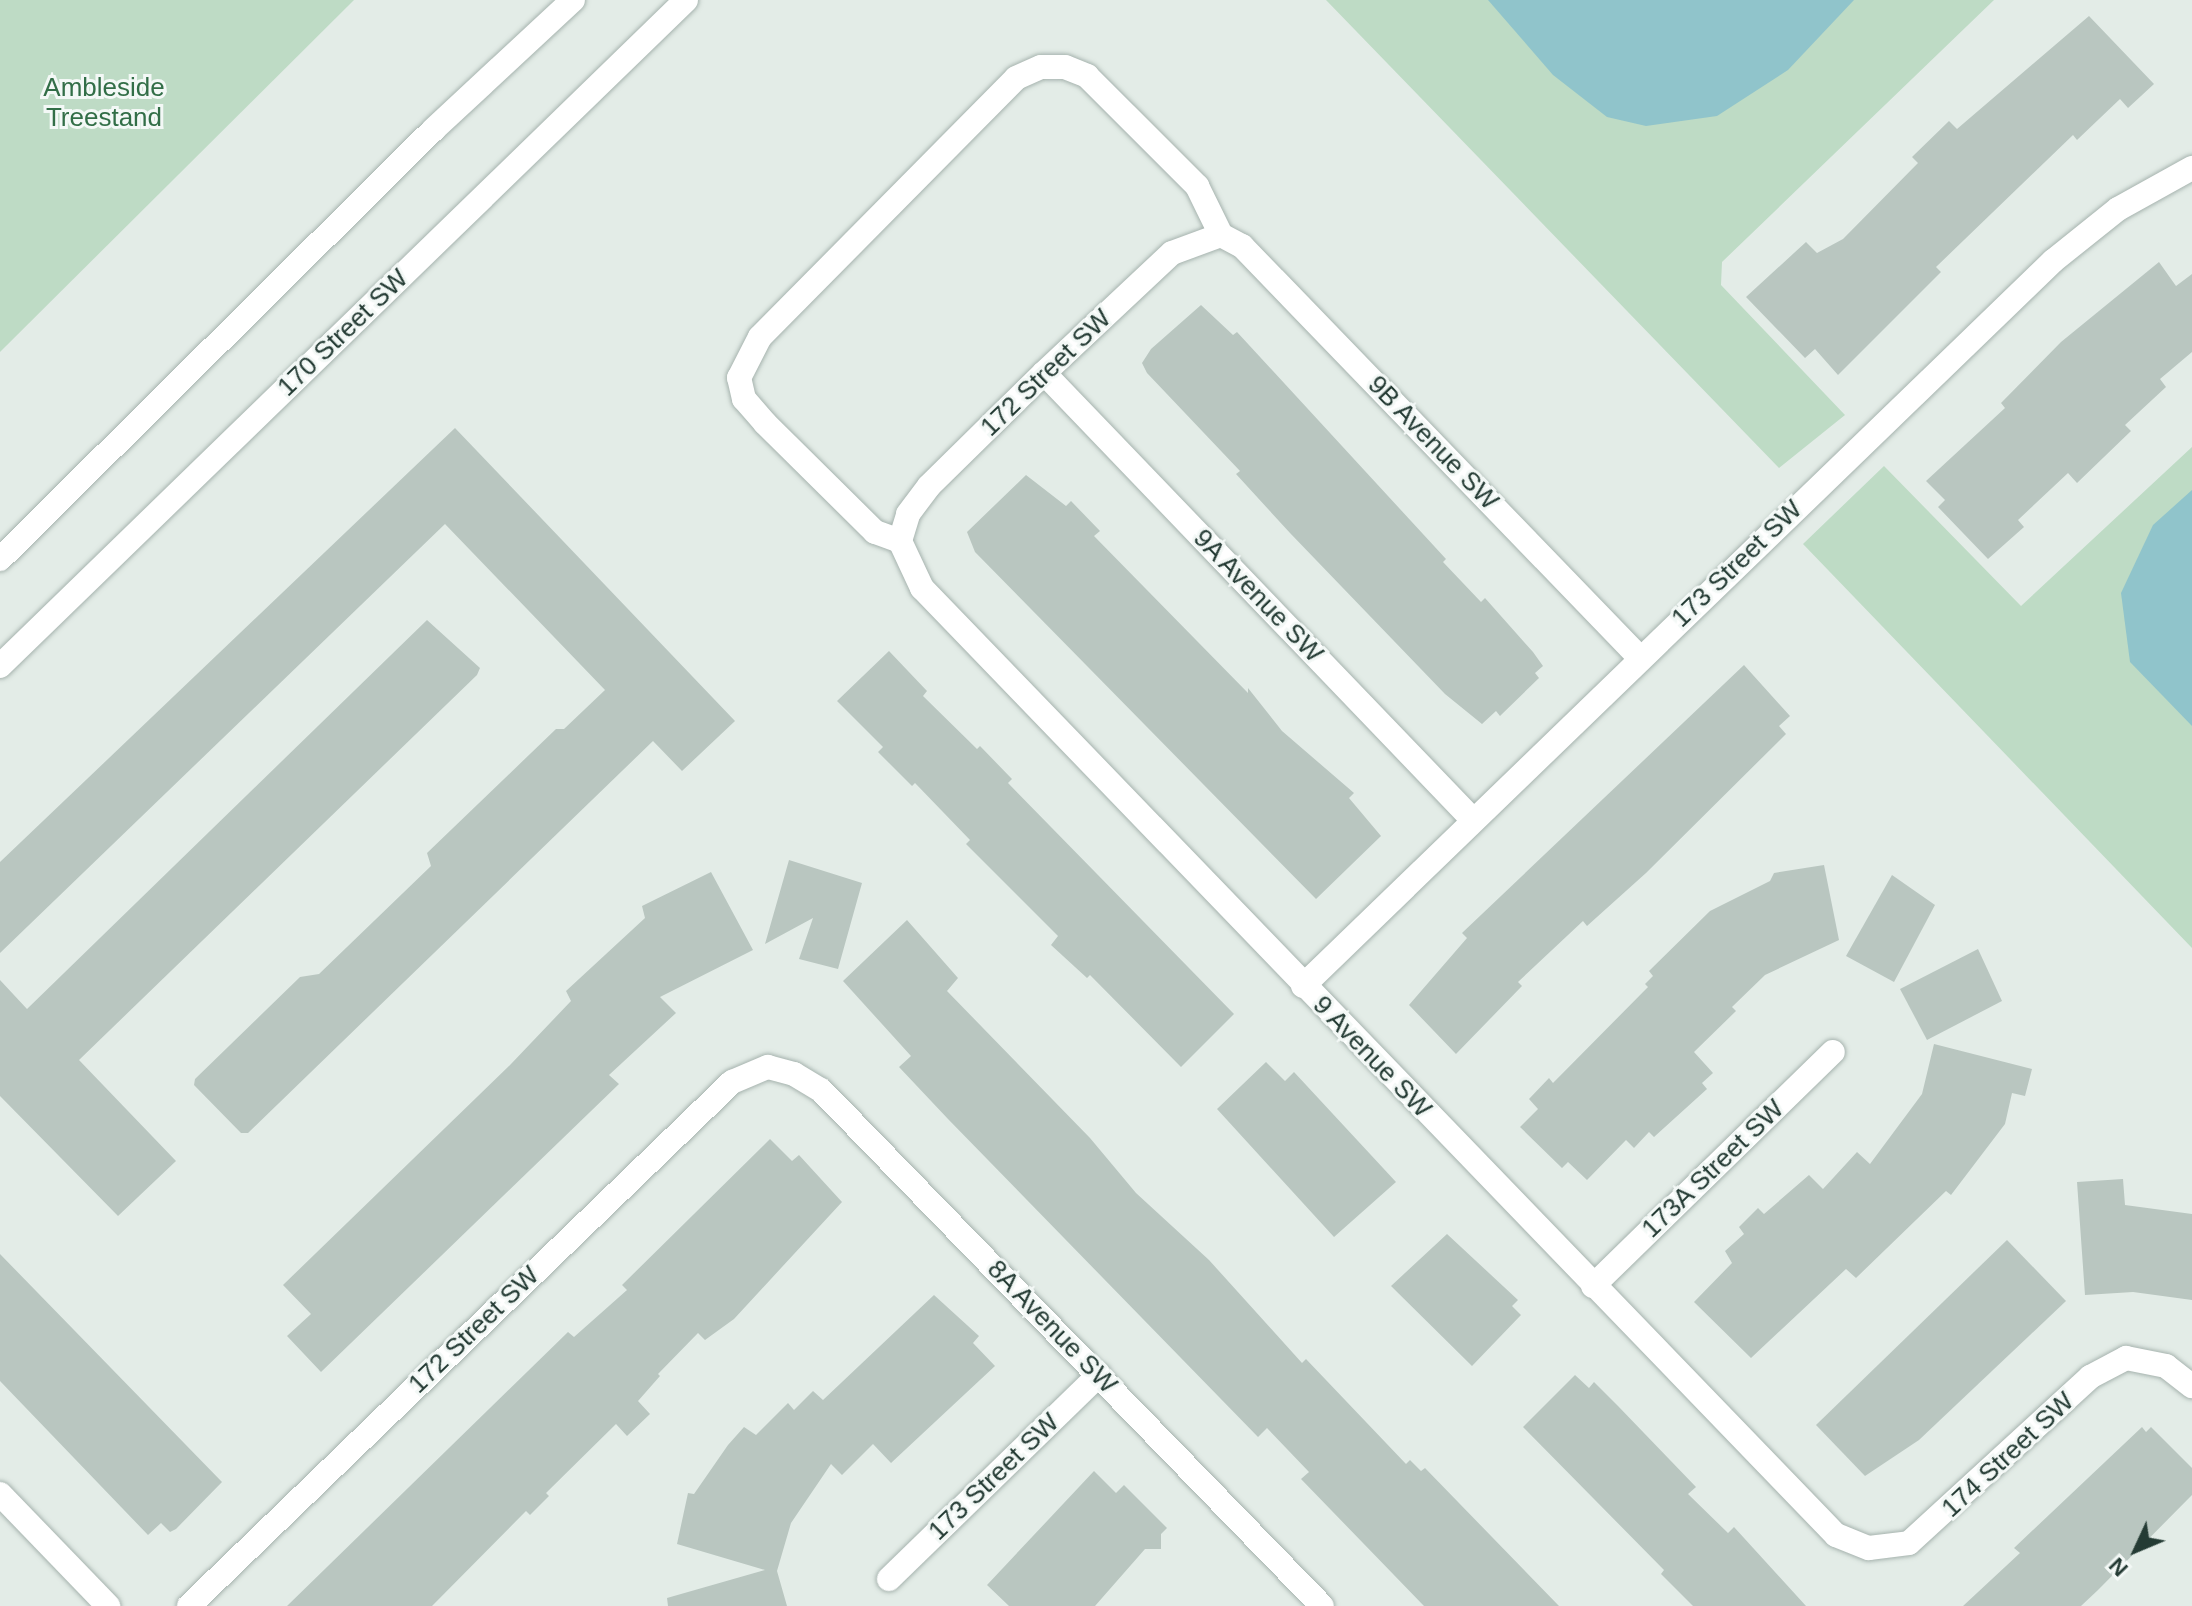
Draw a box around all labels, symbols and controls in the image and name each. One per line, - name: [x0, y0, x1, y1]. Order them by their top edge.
- park label: Ambleside Treestand: [43, 72, 165, 134]
- street label: 170 Street SW: [271, 263, 415, 403]
- street label: 172 Street SW: [974, 303, 1118, 443]
- street label: 9B Avenue SW: [1361, 369, 1505, 517]
- street label: 173 Street SW: [1665, 494, 1809, 634]
- street label: 9A Avenue SW: [1186, 522, 1330, 670]
- street label: 9 Avenue SW: [1306, 989, 1438, 1125]
- street label: 173A Street SW: [1635, 1093, 1791, 1245]
- street label: 8A Avenue SW: [980, 1253, 1124, 1401]
- street label: 172 Street SW: [402, 1260, 546, 1400]
- street label: 174 Street SW: [1936, 1386, 2080, 1524]
- street label: 173 Street SW: [922, 1407, 1066, 1547]
- north arrow: [2096, 1510, 2176, 1590]
- text: N: [2104, 1553, 2133, 1581]

